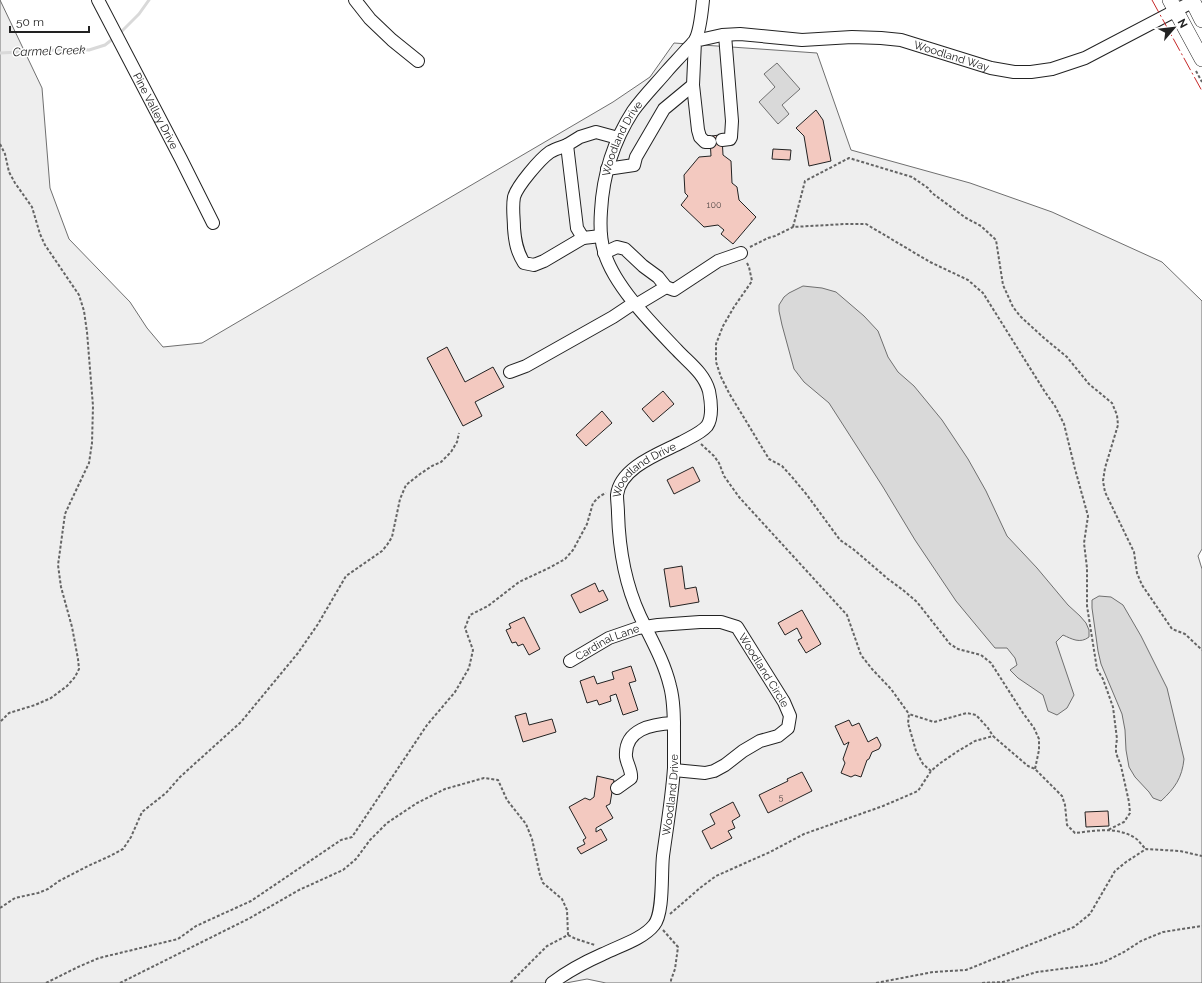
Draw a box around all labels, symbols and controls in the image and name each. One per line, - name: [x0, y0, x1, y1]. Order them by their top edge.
- scale bar: [10, 8, 89, 34]
- north arrow: [1154, 8, 1194, 48]
- text: 50 m: [16, 15, 44, 29]
- text: N: [1175, 17, 1190, 30]
- street label: Woodland Way: [912, 38, 991, 74]
- water label: Carmel Creek: [12, 43, 86, 59]
- street label: Pine Valley Drive: [131, 70, 181, 152]
- street label: Woodland Drive: [599, 98, 645, 178]
- house number: 100: [707, 200, 722, 210]
- street label: Woodland Drive: [610, 439, 678, 499]
- street label: Cardinal Lane: [573, 621, 641, 663]
- street label: Woodland Circle: [736, 631, 792, 710]
- street label: Woodland Drive: [659, 753, 681, 837]
- house number: 5: [779, 792, 784, 802]

